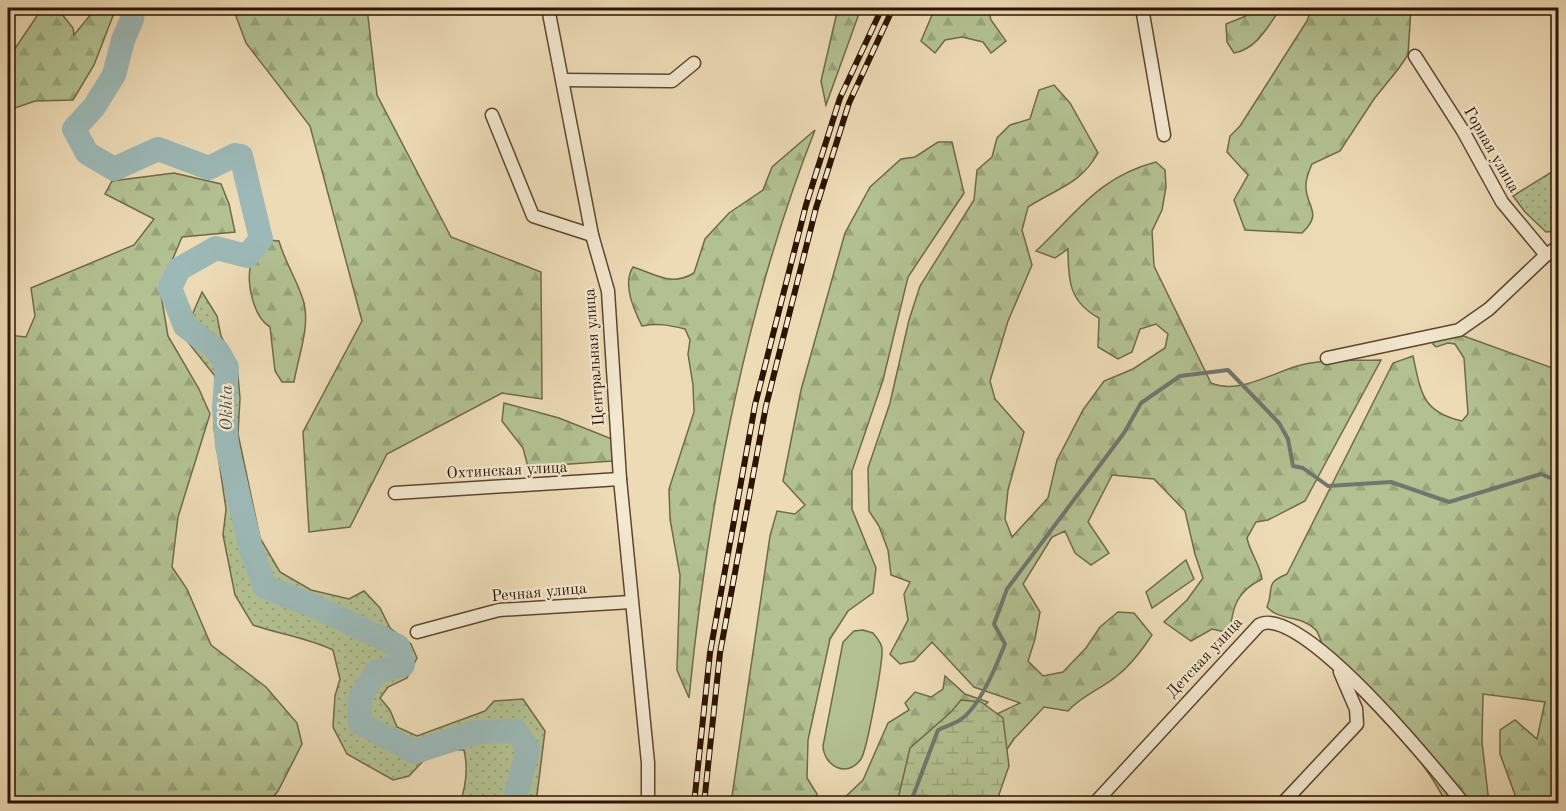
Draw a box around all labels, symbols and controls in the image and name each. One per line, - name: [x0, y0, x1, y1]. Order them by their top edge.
- street label: Горная улица: [1460, 104, 1522, 196]
- street label: Центральная улица: [582, 288, 608, 426]
- water label: Okhta: [218, 385, 236, 431]
- street label: Охтинская улица: [446, 460, 568, 482]
- street label: Речная улица: [491, 581, 587, 605]
- street label: Детская улица: [1164, 615, 1246, 701]

